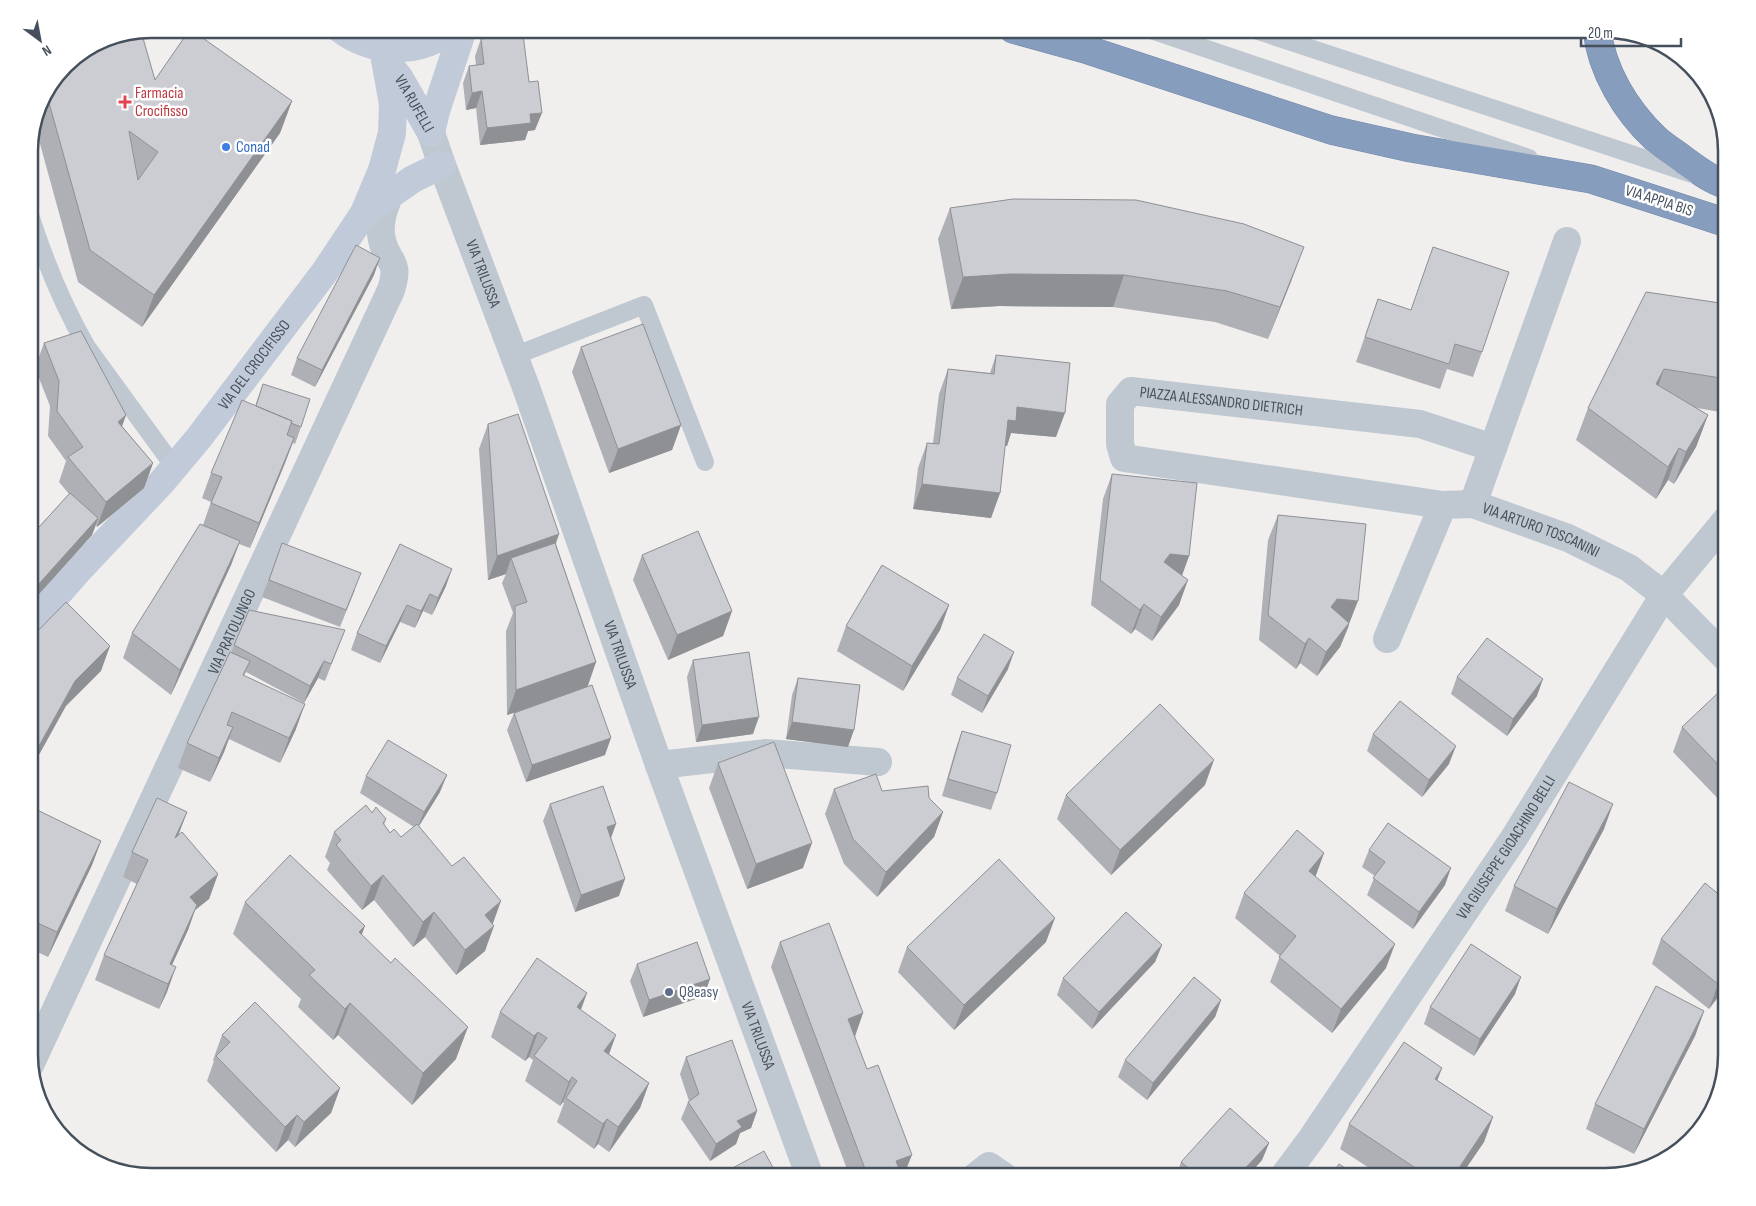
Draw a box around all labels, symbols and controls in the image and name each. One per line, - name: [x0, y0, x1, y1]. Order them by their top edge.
- north arrow: [15, 15, 65, 65]
- scale bar: [1581, 15, 1681, 47]
- text: 20 m: [1588, 24, 1613, 43]
- text: N: [39, 41, 54, 60]
- street label: VIA RUFELLI: [390, 72, 438, 136]
- place label: Farmacia Crocifisso: [135, 84, 188, 121]
- marker: Farmacia Crocifisso: [119, 96, 131, 108]
- place label: Conad: [236, 138, 270, 157]
- marker: Conad: [220, 141, 232, 153]
- street label: VIA APPIA BIS: [1623, 181, 1695, 221]
- street label: VIA TRILUSSA: [462, 237, 505, 310]
- street label: VIA DEL CROCIFISSO: [214, 316, 294, 413]
- street label: PIAZZA ALESSANDRO DIETRICH: [1139, 383, 1304, 420]
- street label: VIA ARTURO TOSCANINI: [1480, 499, 1603, 562]
- street label: VIA PRATOLUNGO: [204, 586, 260, 677]
- street label: VIA TRILUSSA: [599, 618, 641, 691]
- street label: VIA GIUSEPPE GIOACHINO BELLI: [1452, 772, 1560, 923]
- place label: Q8easy: [679, 983, 718, 1002]
- marker: Q8easy: [663, 986, 675, 998]
- street label: VIA TRILUSSA: [737, 999, 779, 1072]

